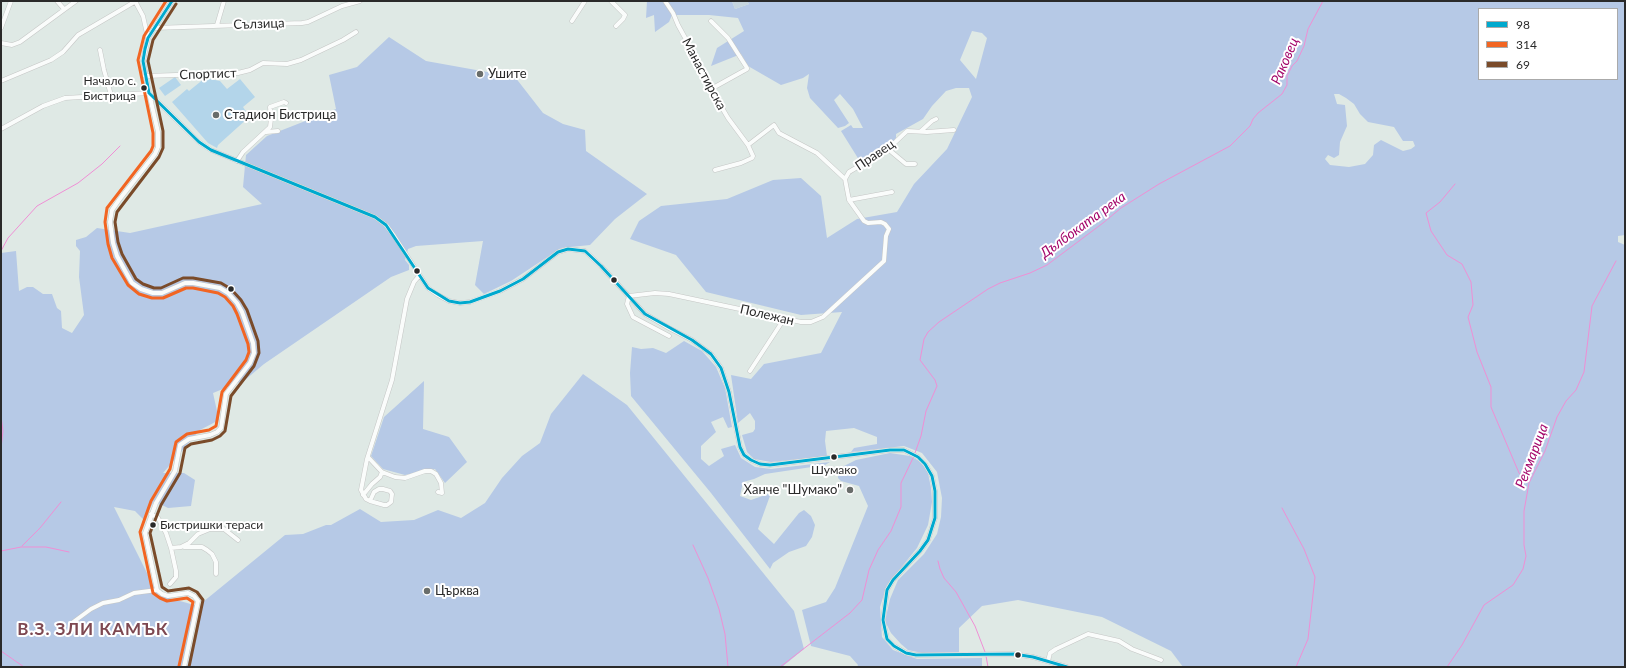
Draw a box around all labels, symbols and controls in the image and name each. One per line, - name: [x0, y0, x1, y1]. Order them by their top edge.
- legend: [1478, 8, 1618, 80]
- street label: Сълзица: [233, 15, 285, 33]
- text: 98: [1516, 17, 1530, 32]
- street label: Манастирска: [679, 35, 729, 113]
- water label: Раковец: [1268, 35, 1302, 87]
- text: 314: [1516, 37, 1537, 52]
- text: 69: [1516, 57, 1530, 72]
- street label: Спортист: [179, 65, 237, 83]
- place label: Ушите: [488, 66, 527, 82]
- marker: Ушите: [475, 69, 485, 79]
- place label: Начало с. Бистрица: [83, 74, 136, 102]
- marker: Начало с. Бистрица: [139, 83, 149, 93]
- place label: Стадион Бистрица: [224, 107, 336, 123]
- marker: Стадион Бистрица: [211, 110, 221, 120]
- street label: Правец: [852, 136, 898, 174]
- water label: Дълбоката река: [1037, 188, 1129, 262]
- unlabelled marker: [412, 266, 422, 276]
- unlabelled marker: [609, 275, 619, 285]
- unlabelled marker: [226, 284, 236, 294]
- street label: Полежан: [738, 301, 796, 329]
- water label: Рекмарица: [1512, 421, 1552, 491]
- marker: Шумако: [829, 452, 839, 462]
- place label: Шумако: [811, 463, 857, 477]
- place label: Ханче "Шумако": [744, 482, 842, 498]
- marker: Ханче "Шумако": [845, 485, 855, 495]
- place label: Бистришки тераси: [160, 518, 263, 532]
- marker: Бистришки тераси: [148, 520, 158, 530]
- place label: Църква: [435, 583, 479, 599]
- marker: Църква: [422, 586, 432, 596]
- district label: В.З. ЗЛИ КАМЪК: [17, 620, 169, 640]
- unlabelled marker: [1013, 650, 1023, 660]

